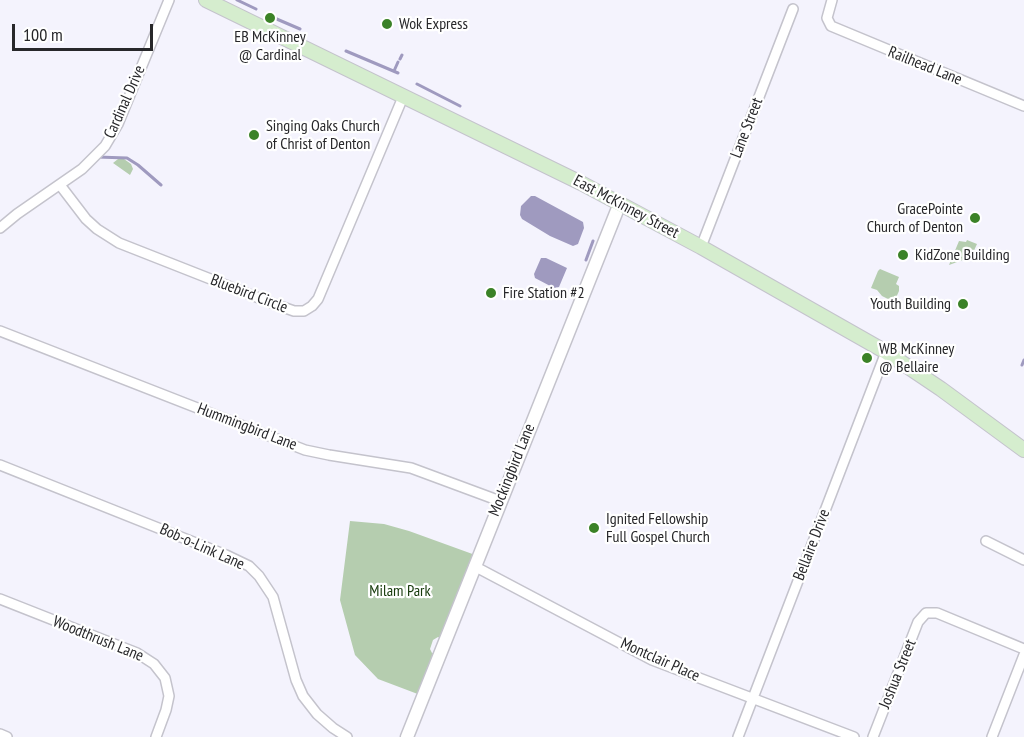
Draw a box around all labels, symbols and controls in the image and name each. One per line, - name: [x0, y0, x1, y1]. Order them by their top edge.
- marker: EB McKinney @ Cardinal: [263, 11, 277, 25]
- scale bar: [15, 12, 156, 50]
- place label: Wok Express: [399, 14, 468, 34]
- marker: Wok Express: [380, 17, 394, 31]
- text: 100 m: [23, 23, 63, 46]
- place label: EB McKinney @ Cardinal: [234, 27, 306, 65]
- street label: Railhead Lane: [885, 42, 965, 90]
- street label: Cardinal Drive: [100, 63, 150, 141]
- street label: Lane Street: [727, 95, 767, 161]
- place label: Singing Oaks Church of Christ of Denton: [266, 116, 380, 154]
- marker: Singing Oaks Church of Christ of Denton: [247, 128, 261, 142]
- street label: East McKinney Street: [570, 171, 682, 243]
- place label: GracePointe Church of Denton: [867, 199, 963, 237]
- marker: GracePointe Church of Denton: [968, 211, 982, 225]
- place label: KidZone Building: [915, 245, 1010, 265]
- marker: KidZone Building: [896, 248, 910, 262]
- street label: Bluebird Circle: [208, 270, 290, 318]
- place label: Fire Station #2: [503, 283, 585, 303]
- marker: Fire Station #2: [484, 286, 498, 300]
- place label: Youth Building: [870, 294, 951, 314]
- marker: Youth Building: [956, 297, 970, 311]
- place label: WB McKinney @ Bellaire: [879, 339, 954, 377]
- marker: WB McKinney @ Bellaire: [860, 351, 874, 365]
- street label: Hummingbird Lane: [194, 399, 300, 455]
- street label: Mockingbird Lane: [485, 421, 539, 519]
- street label: Bellaire Drive: [790, 507, 834, 583]
- place label: Ignited Fellowship Full Gospel Church: [606, 509, 710, 547]
- street label: Bob-o-Link Lane: [157, 520, 247, 574]
- marker: Ignited Fellowship Full Gospel Church: [587, 521, 601, 535]
- park label: Milam Park: [369, 581, 431, 601]
- street label: Woodthrush Lane: [50, 612, 146, 666]
- street label: Montclair Place: [617, 634, 703, 686]
- street label: Joshua Street: [875, 637, 921, 711]

